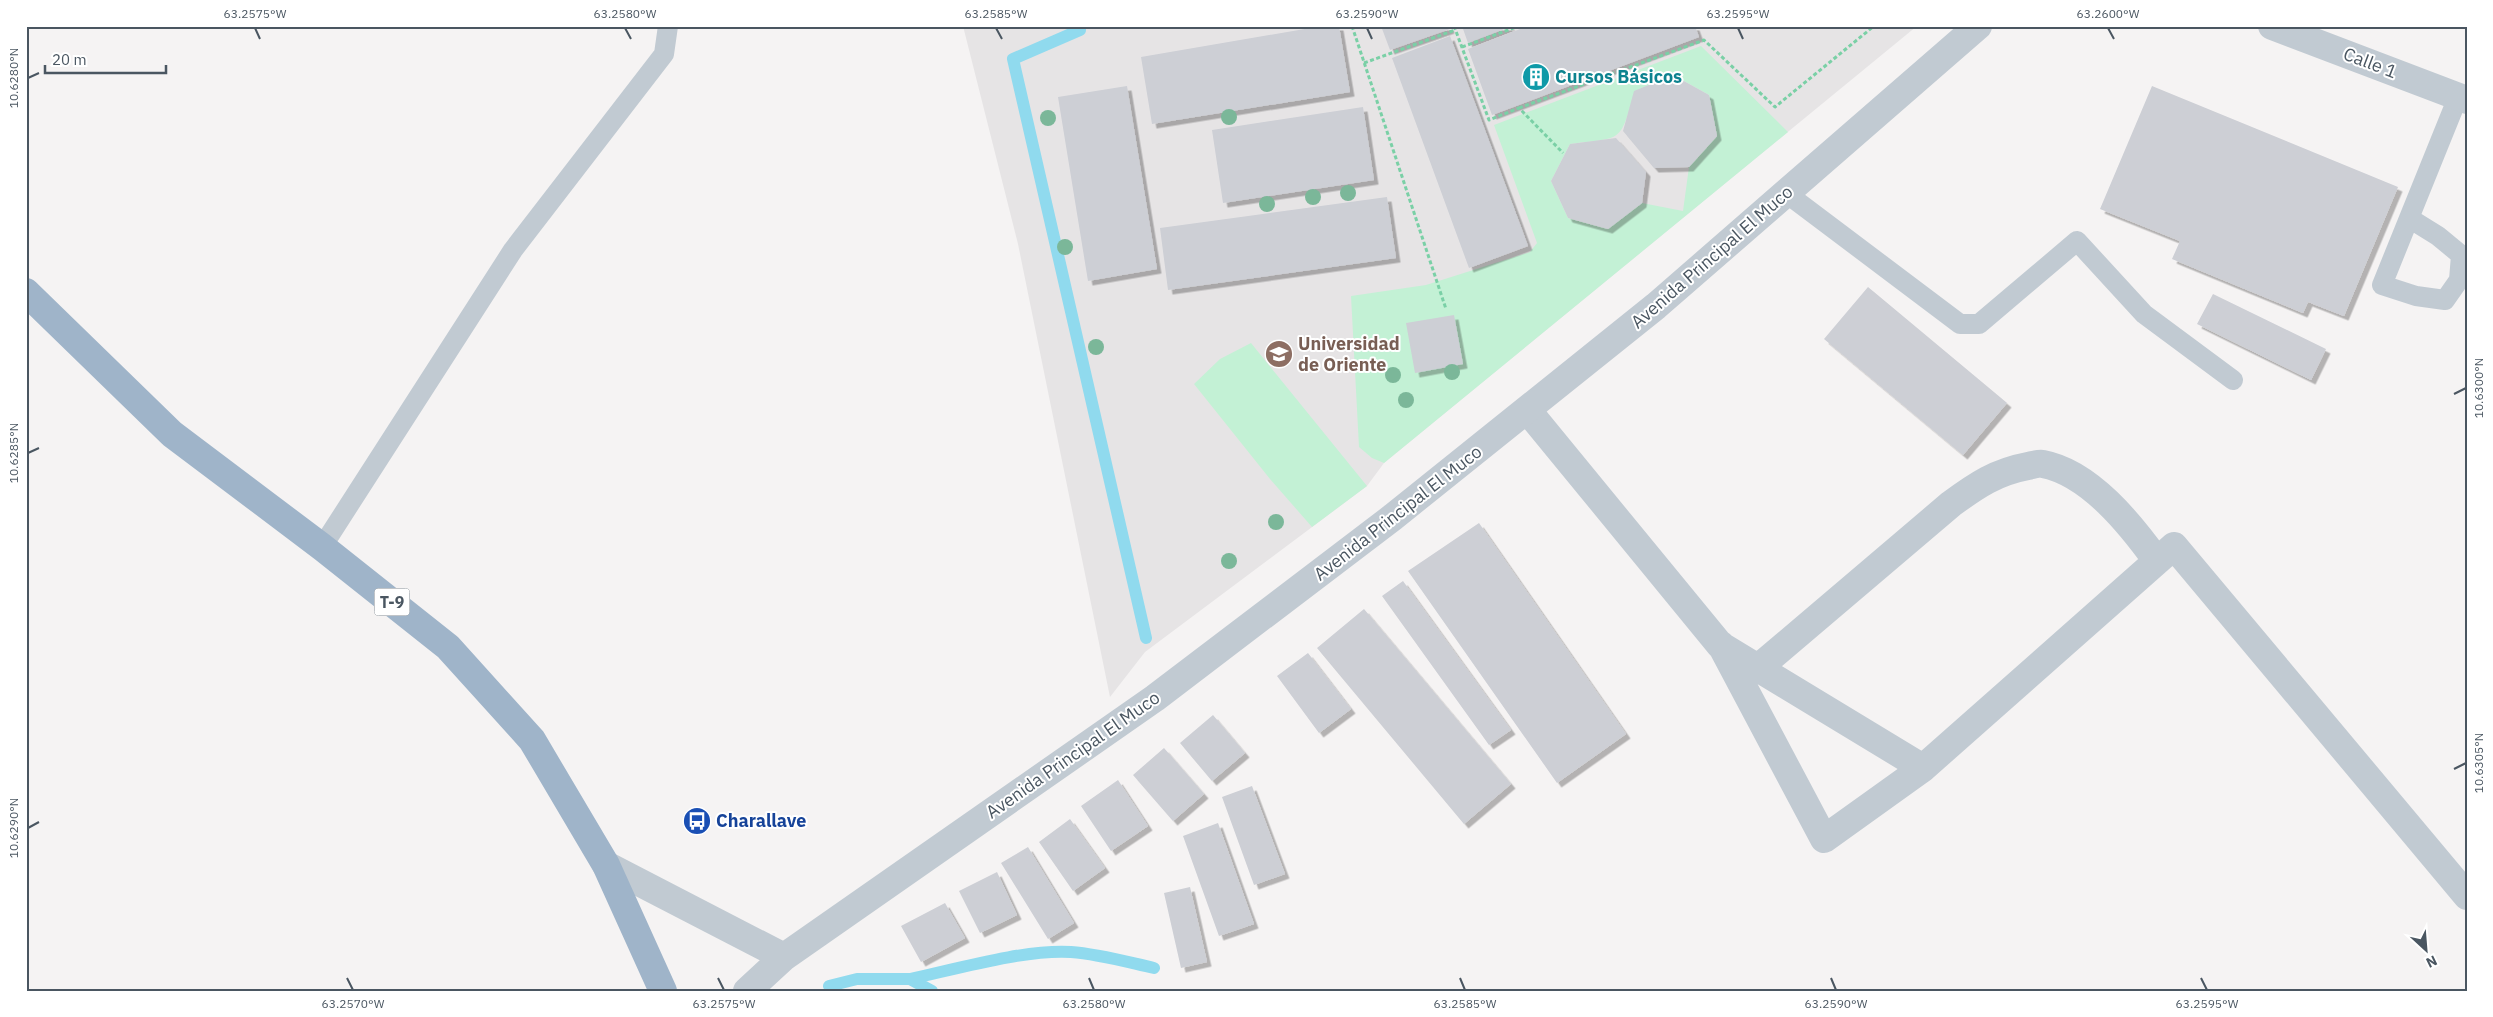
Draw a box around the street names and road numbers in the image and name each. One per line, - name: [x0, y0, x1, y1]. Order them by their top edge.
- street label: Calle 1: [2340, 42, 2400, 83]
- street label: Avenida Principal El Muco: [1626, 180, 1797, 333]
- street label: Avenida Principal El Muco: [1309, 440, 1486, 585]
- road number: T-9: [374, 588, 410, 616]
- street label: Avenida Principal El Muco: [981, 686, 1164, 823]

